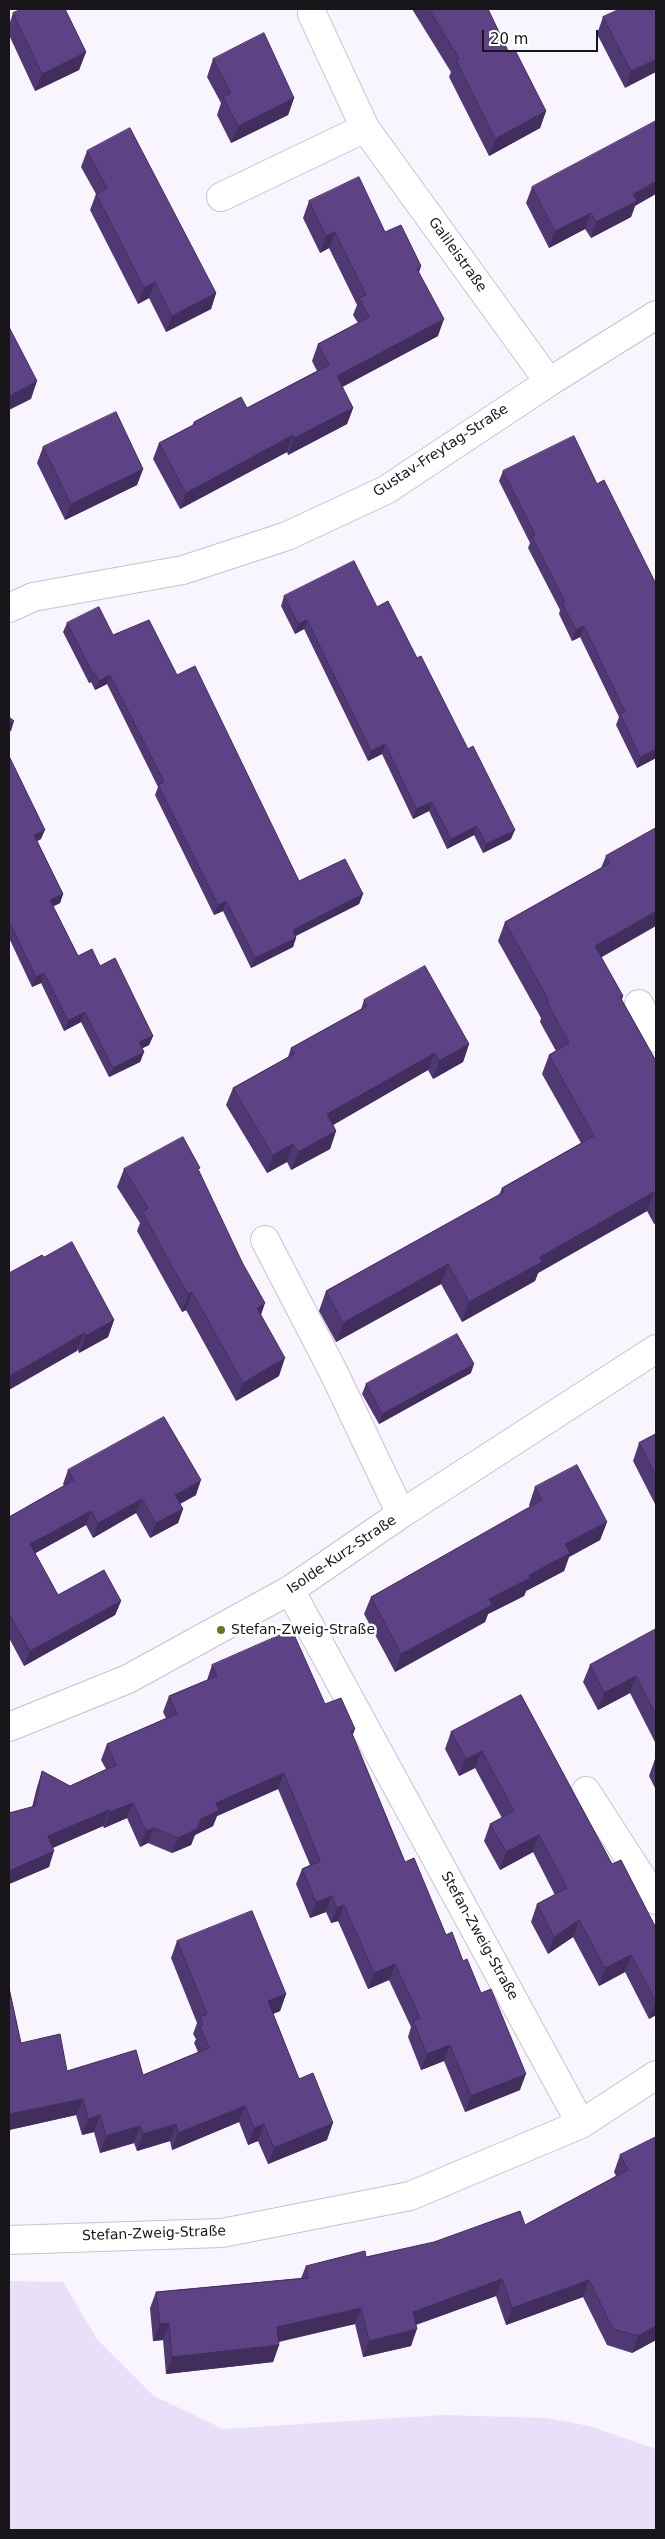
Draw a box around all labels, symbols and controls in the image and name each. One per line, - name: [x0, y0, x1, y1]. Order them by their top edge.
- scale bar: [485, 20, 601, 52]
- text: 20 m: [490, 30, 528, 48]
- street label: Galileistraße: [424, 214, 490, 296]
- street label: Gustav-Freytag-Straße: [370, 401, 512, 501]
- street label: Isolde-Kurz-Straße: [284, 1512, 400, 1598]
- place label: Stefan-Zweig-Straße: [231, 1622, 375, 1638]
- marker: Stefan-Zweig-Straße: [215, 1624, 227, 1636]
- street label: Stefan-Zweig-Straße: [437, 1869, 521, 2003]
- street label: Stefan-Zweig-Straße: [82, 2223, 226, 2245]

